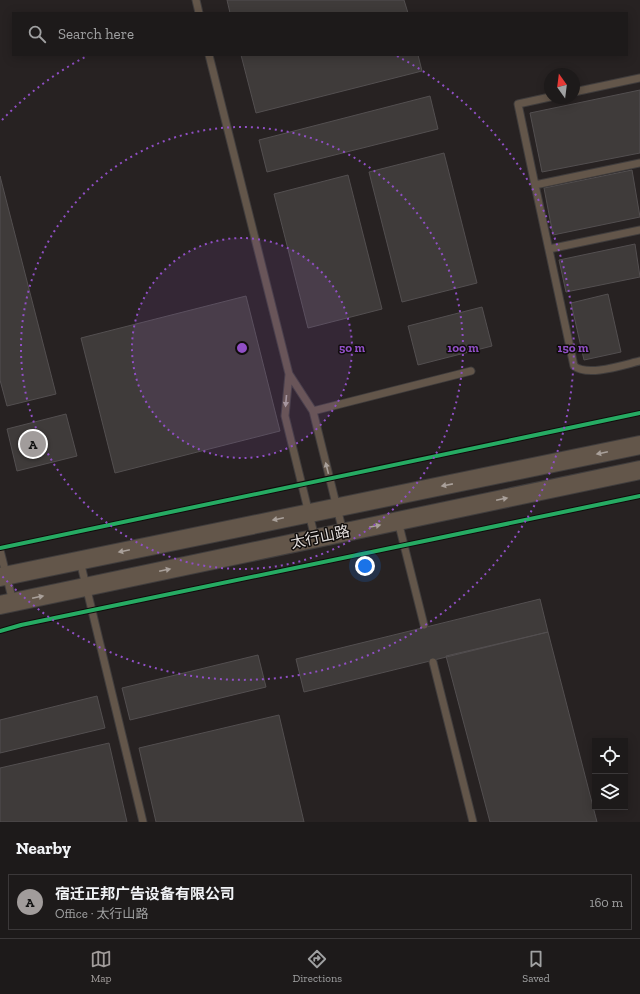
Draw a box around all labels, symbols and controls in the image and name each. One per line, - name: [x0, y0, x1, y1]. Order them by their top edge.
- search box: [12, 12, 628, 56]
- icon: search: [26, 23, 48, 45]
- text: Search here: [58, 25, 134, 43]
- north arrow: [544, 68, 580, 104]
- centre of rings: [235, 341, 249, 355]
- text: 50 m: [339, 341, 365, 355]
- text: 100 m: [447, 341, 479, 355]
- text: 150 m: [558, 341, 589, 355]
- one-way arrow: [283, 395, 290, 407]
- pin: A: [20, 429, 46, 459]
- one-way arrow: [596, 451, 608, 457]
- one-way arrow: [323, 461, 329, 474]
- one-way arrow: [441, 482, 453, 488]
- one-way arrow: [496, 496, 508, 502]
- one-way arrow: [272, 516, 285, 522]
- street label: 太行山路: [289, 522, 351, 552]
- one-way arrow: [369, 523, 381, 529]
- one-way arrow: [118, 549, 130, 555]
- your location: [355, 556, 375, 576]
- one-way arrow: [159, 567, 171, 573]
- one-way arrow: [32, 594, 44, 600]
- map controls: [592, 738, 628, 810]
- button: locate: [592, 738, 628, 774]
- button: layers: [592, 774, 628, 810]
- text: Nearby: [16, 838, 71, 858]
- text: 宿迁正邦广告设备有限公司: [55, 885, 235, 903]
- text: A: [26, 895, 34, 910]
- text: 160 m: [589, 895, 623, 910]
- text: Office · 太行山路: [55, 906, 149, 921]
- tab: Map: [90, 948, 112, 985]
- tab: Directions: [292, 948, 342, 985]
- tab: Saved: [522, 948, 550, 985]

